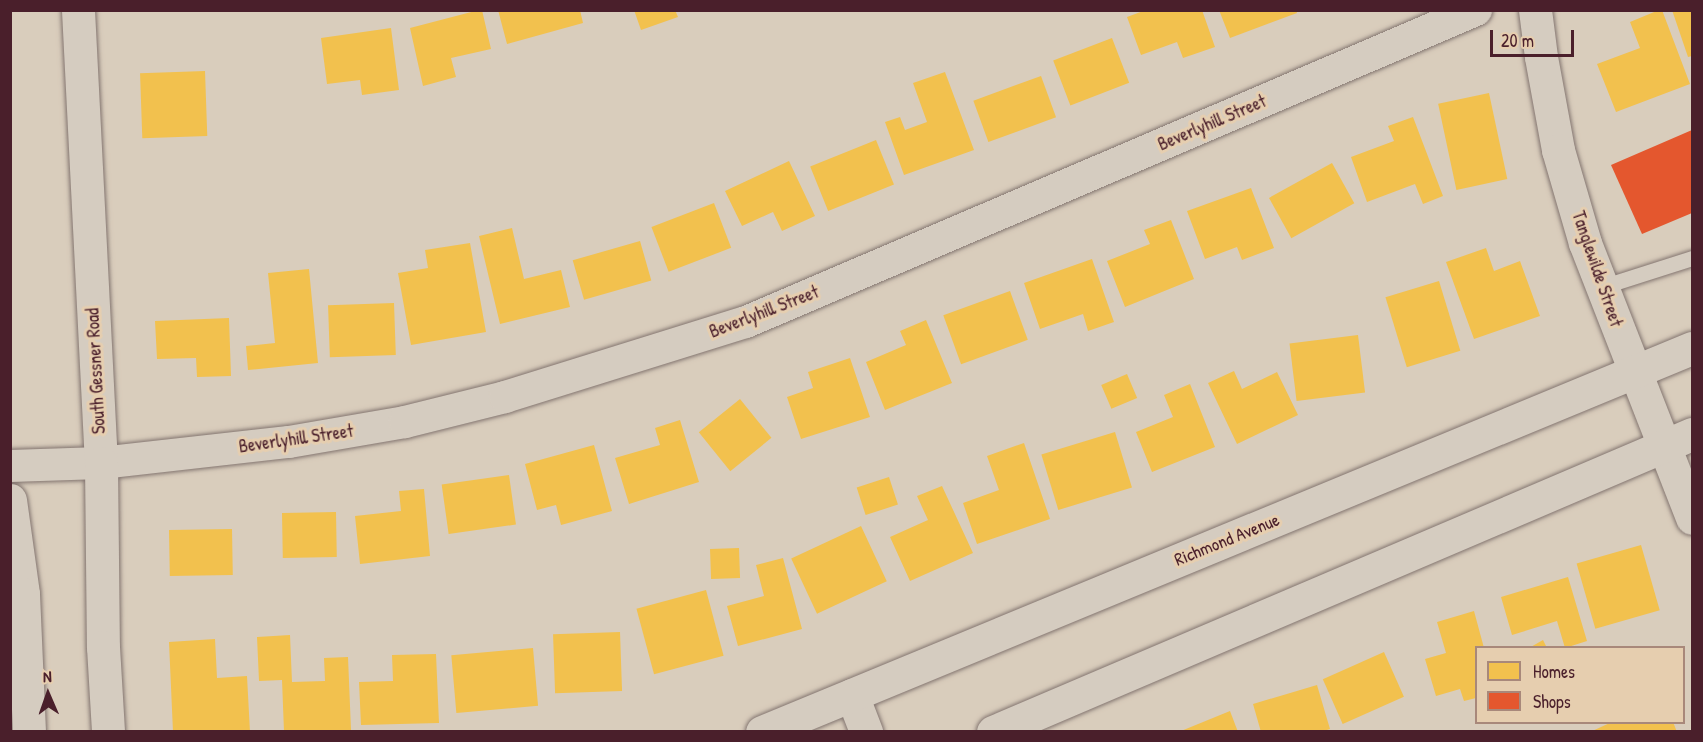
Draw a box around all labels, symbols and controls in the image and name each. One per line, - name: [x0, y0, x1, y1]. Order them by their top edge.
- scale bar: [1493, 18, 1577, 56]
- text: 20 m: [1501, 28, 1534, 53]
- street label: Beverlyhill Street: [1155, 91, 1269, 155]
- street label: Tanglewilde Street: [1567, 208, 1627, 330]
- street label: Beverlyhill Street: [706, 281, 822, 343]
- street label: South Gessner Road: [82, 307, 110, 435]
- street label: Beverlyhill Street: [237, 420, 355, 458]
- street label: Richmond Avenue: [1171, 509, 1283, 571]
- legend: [1475, 646, 1685, 724]
- text: Homes: [1533, 659, 1575, 684]
- north arrow: [18, 664, 78, 724]
- text: N: [43, 665, 52, 687]
- text: Shops: [1533, 689, 1571, 714]

